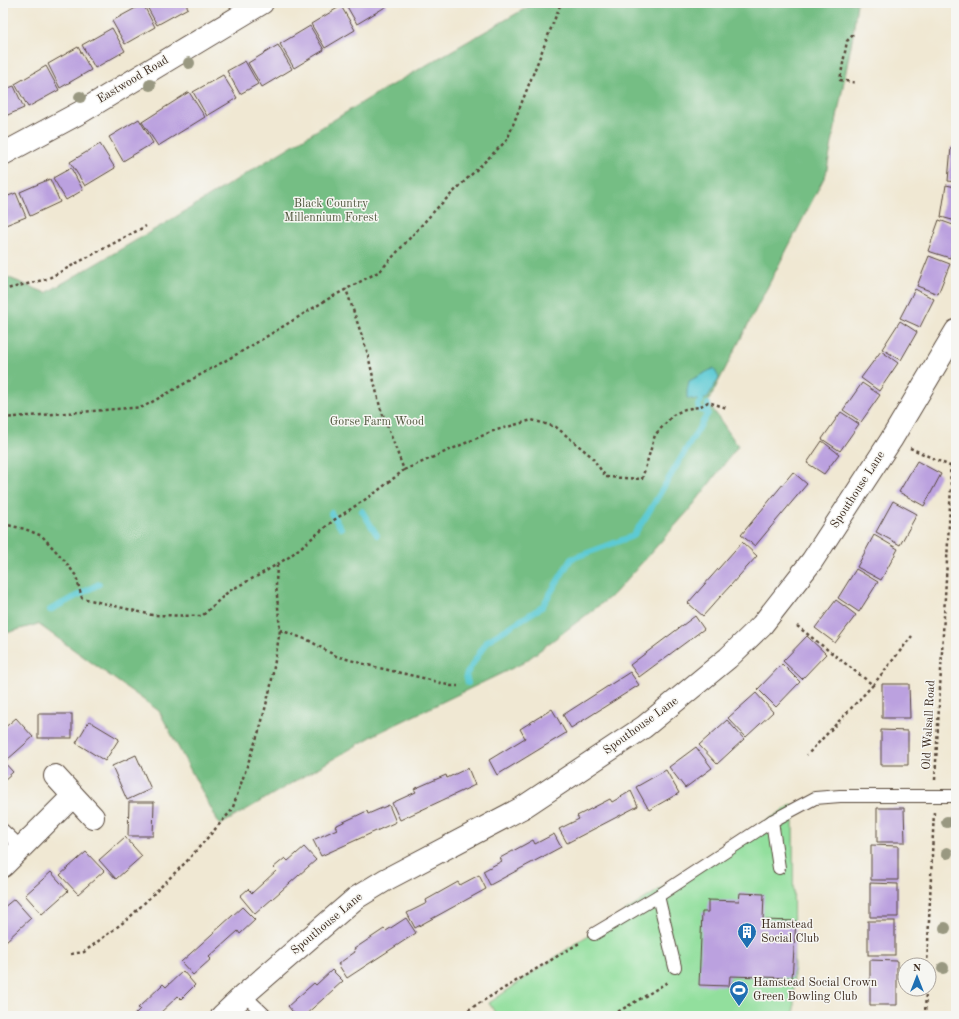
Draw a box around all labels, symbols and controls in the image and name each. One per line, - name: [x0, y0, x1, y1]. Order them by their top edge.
- street label: Eastwood Road: [95, 54, 171, 106]
- park label: Black Country Millennium Forest: [284, 198, 378, 224]
- park label: Gorse Farm Wood: [330, 416, 424, 428]
- street label: Spouthouse Lane: [829, 449, 888, 531]
- street label: Old Walsall Road: [921, 680, 937, 770]
- street label: Spouthouse Lane: [601, 695, 681, 757]
- street label: Spouthouse Lane: [289, 890, 365, 957]
- place label: Hamstead Social Club: [761, 919, 819, 945]
- building icon: Hamstead Social Club: [736, 921, 758, 949]
- north arrow: [897, 957, 937, 997]
- text: N: [913, 963, 922, 974]
- place label: Hamstead Social Crown Green Bowling Club: [753, 977, 878, 1003]
- sports icon: Hamstead Social Crown Green Bowling Club: [728, 979, 750, 1007]

